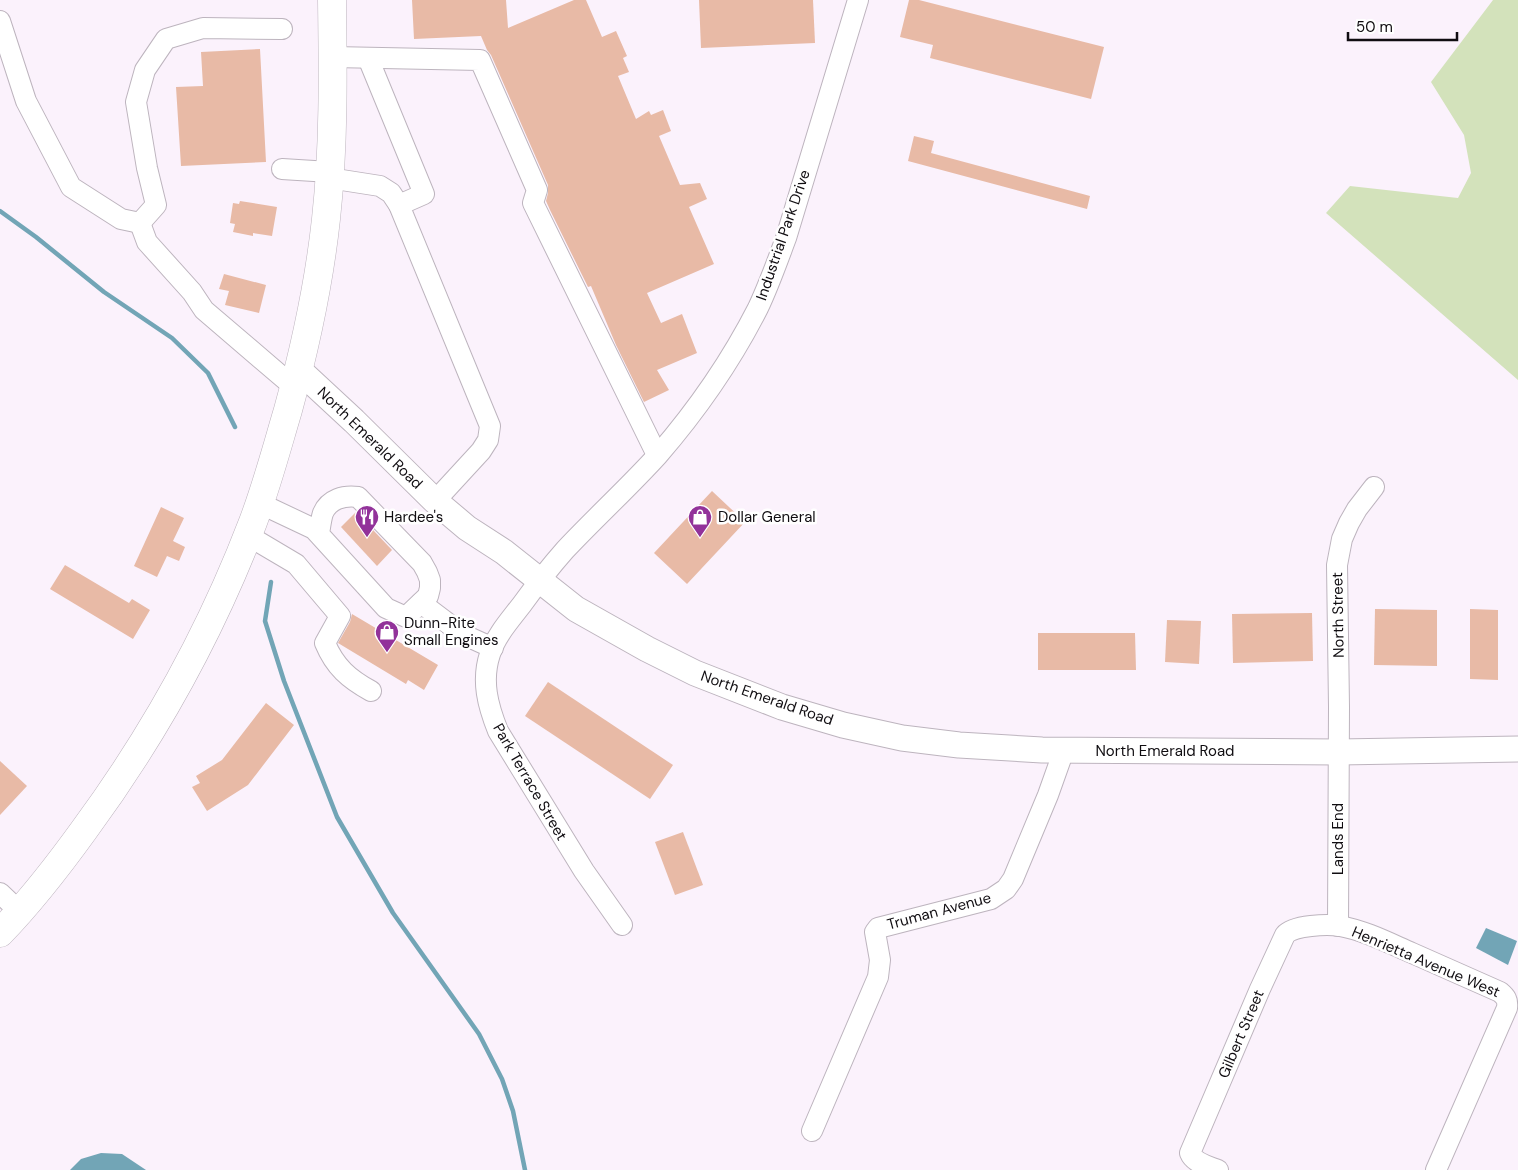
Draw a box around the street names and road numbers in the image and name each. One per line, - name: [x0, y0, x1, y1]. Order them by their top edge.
- street label: Industrial Park Drive: [751, 167, 815, 303]
- street label: North Emerald Road: [313, 383, 427, 493]
- street label: North Street: [1327, 572, 1349, 658]
- street label: North Emerald Road: [698, 666, 836, 730]
- street label: Park Terrace Street: [488, 720, 572, 844]
- street label: North Emerald Road: [1095, 741, 1235, 761]
- street label: Lands End: [1328, 803, 1348, 875]
- street label: Truman Avenue: [885, 888, 993, 934]
- street label: Henrietta Avenue West: [1349, 922, 1503, 1002]
- street label: Gilbert Street: [1213, 987, 1269, 1081]

